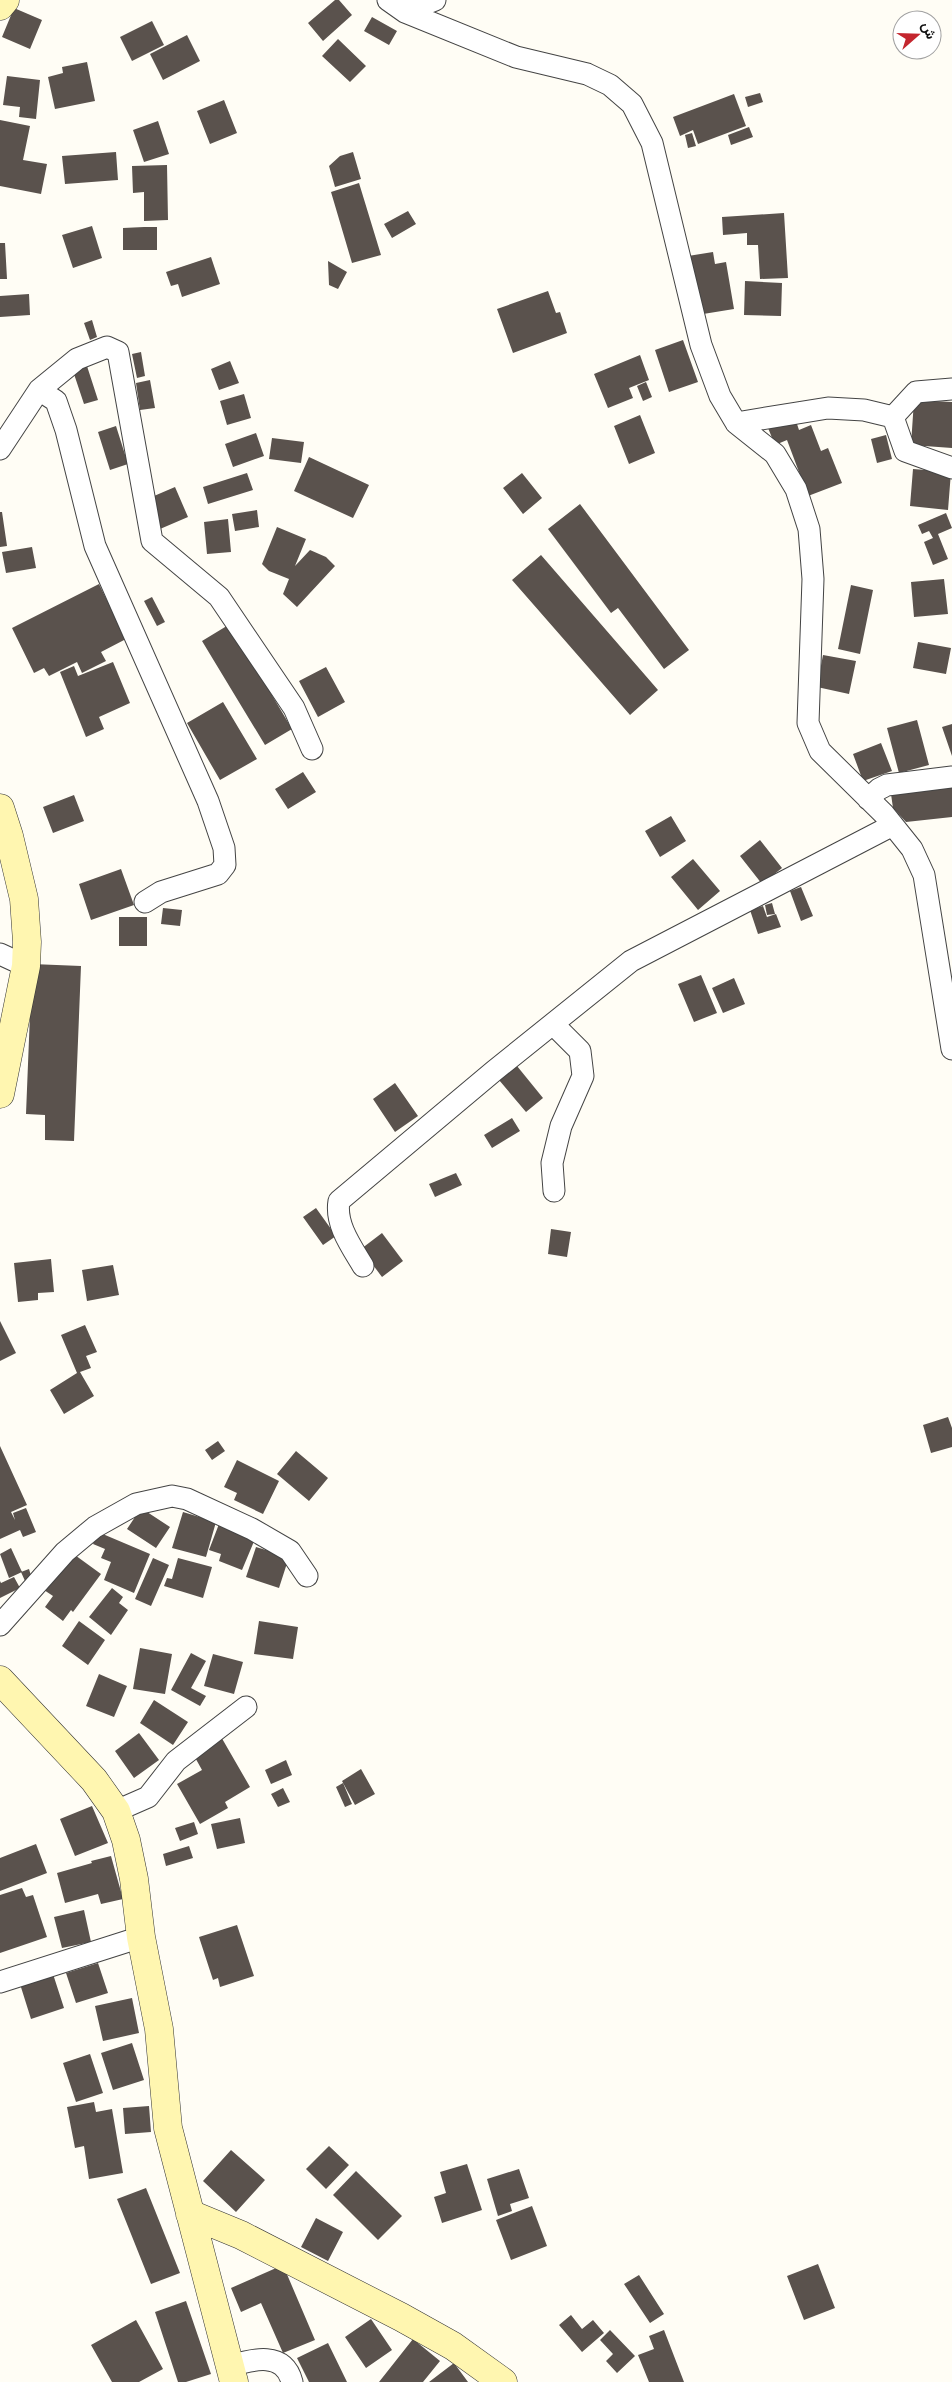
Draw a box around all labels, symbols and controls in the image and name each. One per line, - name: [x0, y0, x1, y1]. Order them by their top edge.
- north arrow: [892, 10, 942, 60]
- text: ش: [918, 20, 941, 42]

